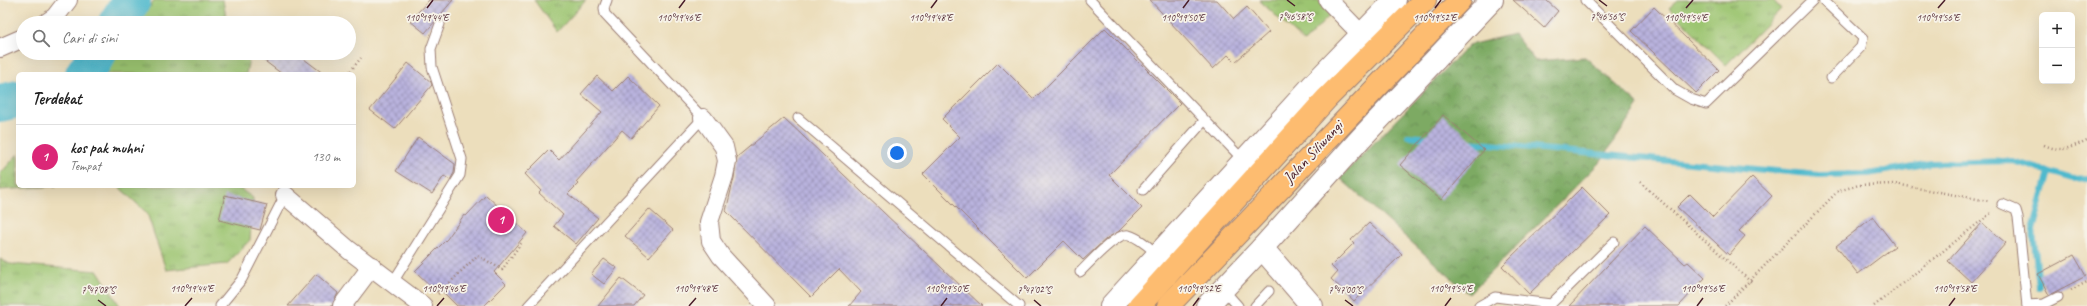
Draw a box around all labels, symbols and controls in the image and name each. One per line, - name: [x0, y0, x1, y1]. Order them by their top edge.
- text: 7°46'58"S: [1278, 10, 1314, 23]
- text: 7°46'56"S: [1590, 10, 1626, 23]
- text: 110°19'44"E: [405, 11, 450, 24]
- text: 110°19'46"E: [657, 11, 702, 24]
- text: 110°19'48"E: [909, 11, 954, 24]
- text: 110°19'50"E: [1161, 11, 1206, 24]
- text: 110°19'52"E: [1413, 11, 1458, 24]
- text: 110°19'54"E: [1664, 11, 1709, 24]
- text: 110°19'56"E: [1916, 11, 1961, 24]
- map controls: [2039, 12, 2075, 84]
- button: +: [2039, 12, 2075, 48]
- search box: [16, 16, 356, 60]
- icon: search: [30, 27, 52, 49]
- text: Cari di sini: [62, 29, 117, 48]
- button: −: [2039, 48, 2075, 84]
- text: Terdekat: [32, 88, 82, 109]
- street label: Jalan Siliwangi: [1278, 115, 1349, 188]
- text: kos pak muhni: [70, 139, 143, 158]
- your location: [887, 143, 907, 163]
- text: 1: [42, 149, 48, 165]
- text: 130 m: [312, 149, 340, 165]
- text: Tempat: [70, 158, 101, 174]
- pin: 1: [488, 205, 514, 235]
- text: 110°19'44"E: [170, 282, 215, 295]
- text: 110°19'46"E: [422, 282, 467, 295]
- text: 110°19'48"E: [674, 282, 719, 295]
- text: 110°19'50"E: [925, 282, 970, 295]
- text: 110°19'52"E: [1177, 282, 1222, 295]
- text: 110°19'54"E: [1429, 282, 1474, 295]
- text: 110°19'56"E: [1681, 282, 1726, 295]
- text: 110°19'58"E: [1933, 282, 1978, 295]
- text: 7°47'08"S: [81, 283, 117, 296]
- text: 7°47'02"S: [1017, 283, 1053, 296]
- text: 7°47'00"S: [1328, 283, 1364, 296]

